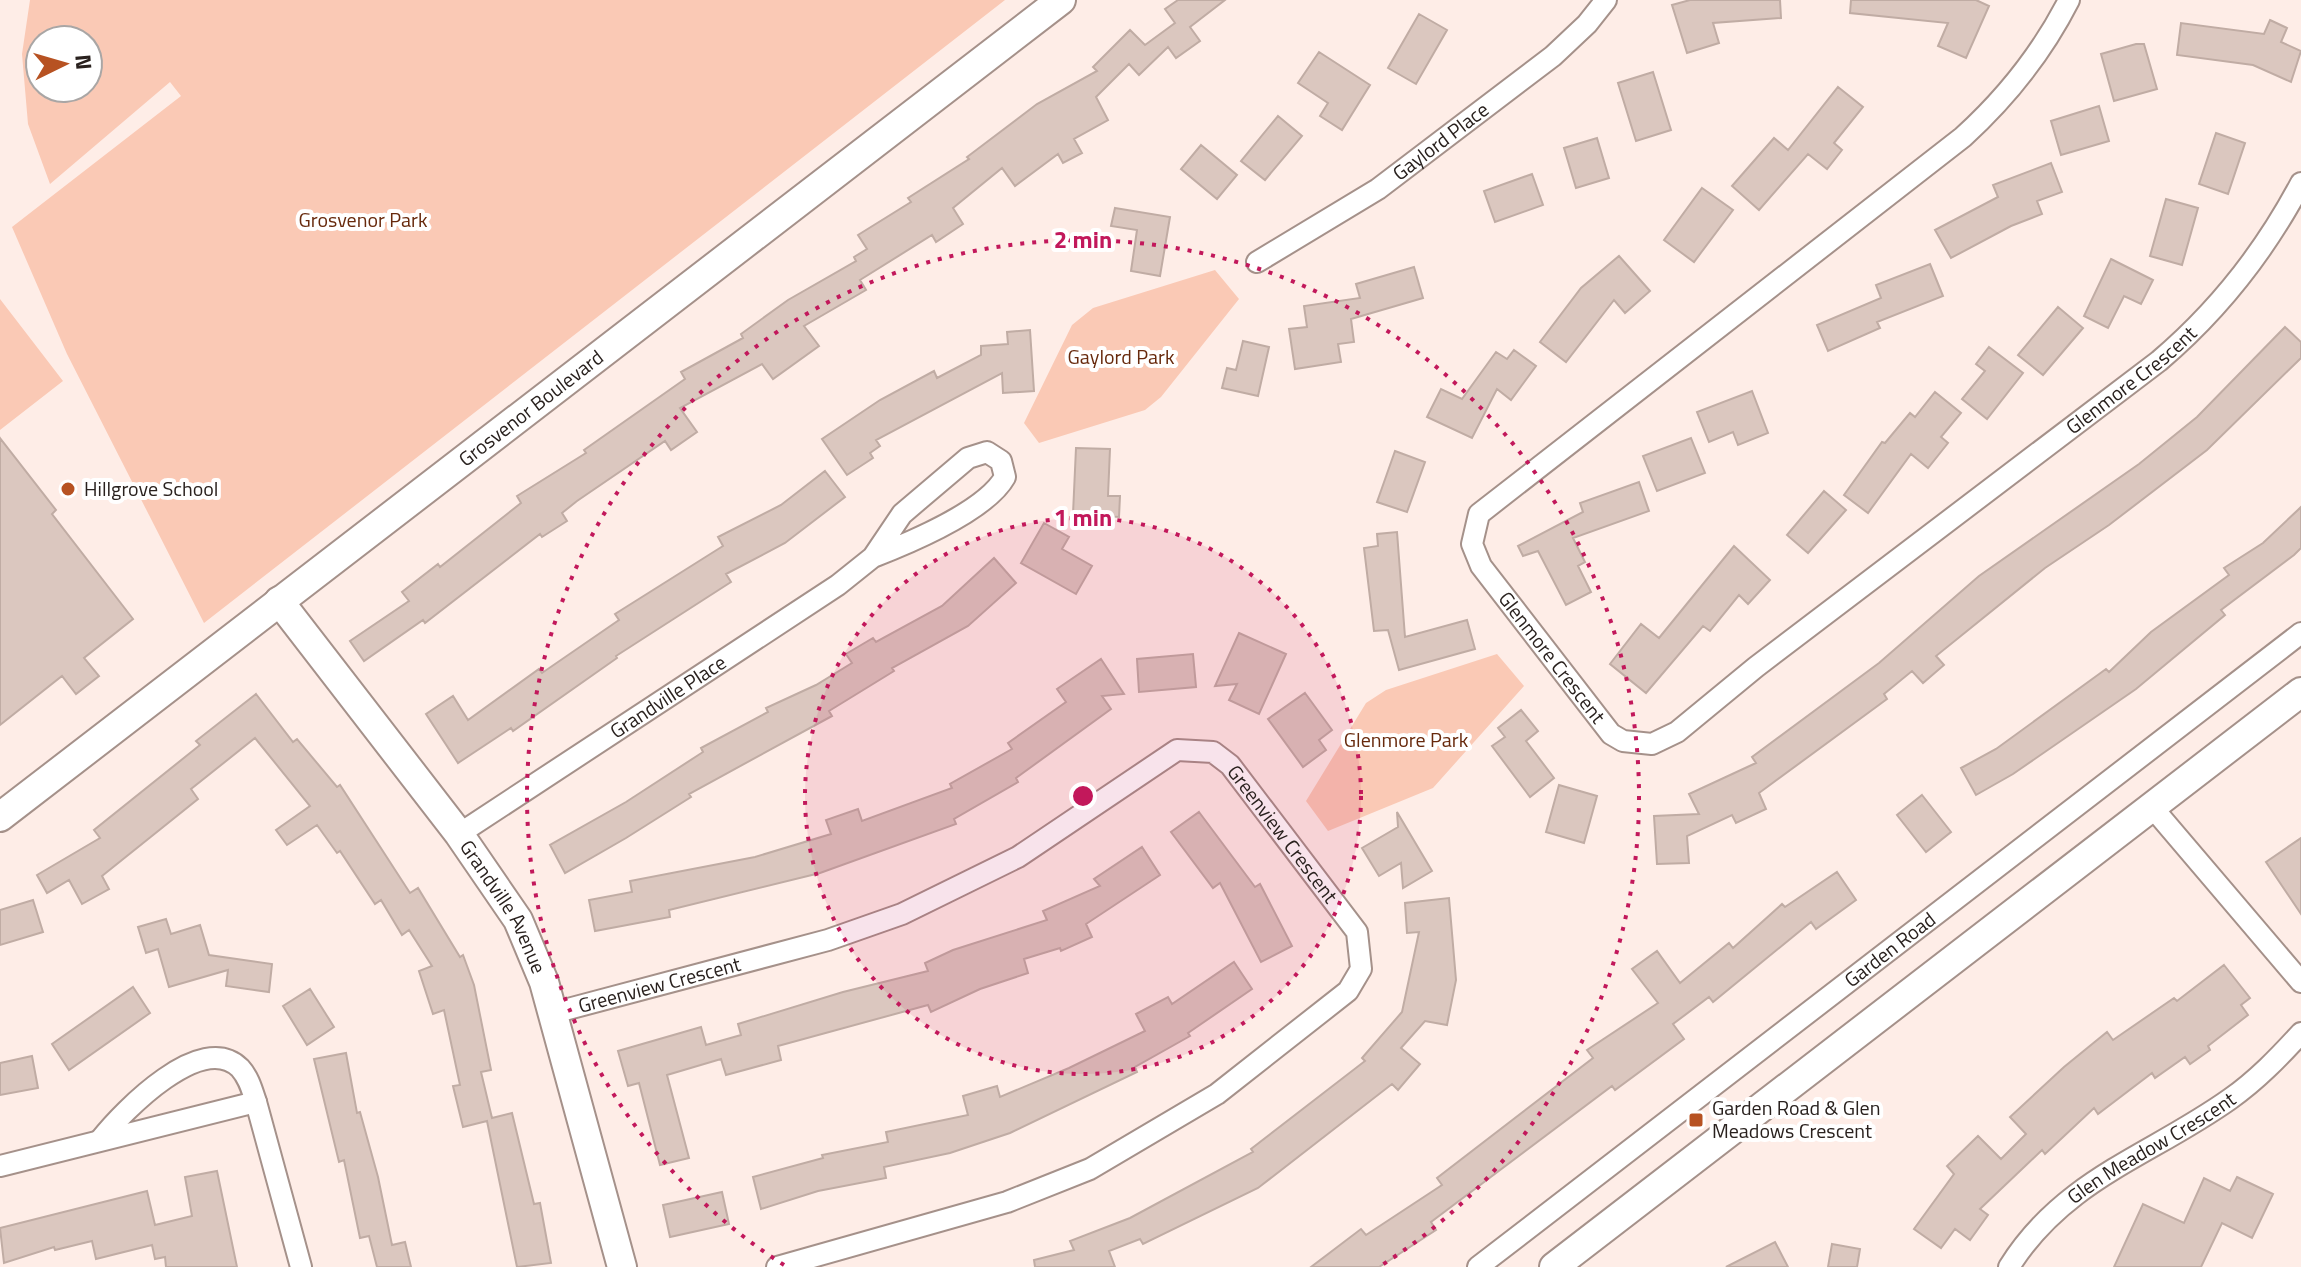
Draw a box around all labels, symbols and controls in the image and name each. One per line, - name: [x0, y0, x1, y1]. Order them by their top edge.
- north arrow: [24, 24, 104, 104]
- text: N: [66, 53, 102, 71]
- street label: Gaylord Place: [1386, 94, 1495, 188]
- park label: Grosvenor Park: [298, 204, 428, 235]
- text: 2 min: [1054, 221, 1112, 257]
- street label: Glenmore Crescent: [2059, 318, 2204, 442]
- park label: Gaylord Park: [1068, 341, 1175, 372]
- street label: Grosvenor Boulevard: [451, 342, 610, 474]
- place label: Hillgrove School: [84, 473, 218, 504]
- marker: Hillgrove School: [59, 480, 77, 498]
- text: 1 min: [1054, 499, 1112, 535]
- street label: Glenmore Crescent: [1491, 585, 1613, 730]
- street label: Grandville Place: [603, 647, 732, 746]
- park label: Glenmore Park: [1344, 724, 1469, 755]
- street label: Greenview Crescent: [1220, 758, 1346, 910]
- centre of rings: [1069, 782, 1097, 810]
- street label: Grandville Avenue: [452, 833, 555, 978]
- street label: Garden Road: [1837, 904, 1942, 995]
- street label: Greenview Crescent: [575, 948, 744, 1021]
- street label: Glen Meadow Crescent: [2060, 1084, 2242, 1211]
- place label: Garden Road & Glen Meadows Crescent: [1712, 1092, 1880, 1146]
- marker: Garden Road & Glen Meadows Crescent: [1687, 1111, 1705, 1129]

